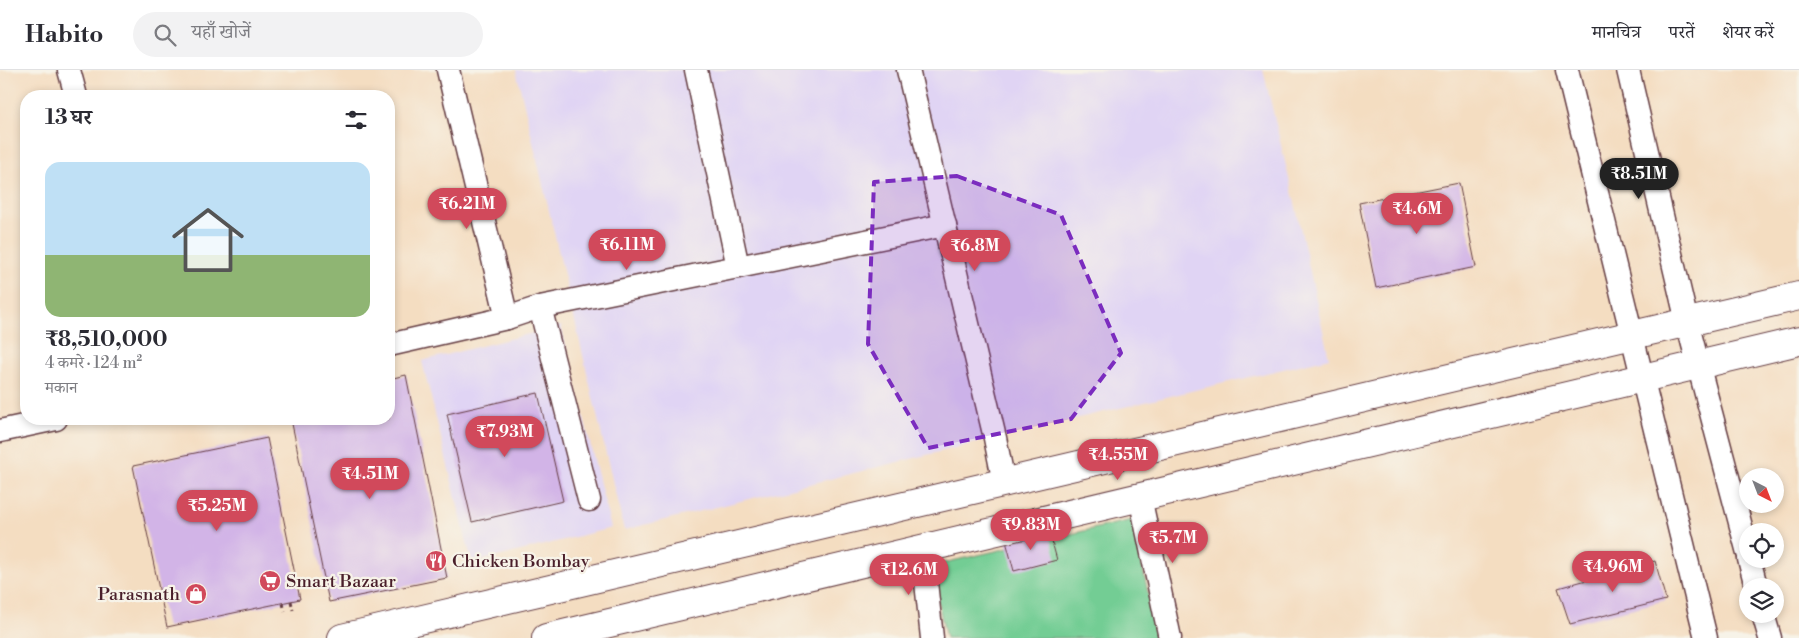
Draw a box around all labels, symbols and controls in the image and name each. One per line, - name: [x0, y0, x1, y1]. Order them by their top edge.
- search box: [133, 12, 483, 57]
- text: Habito: [25, 20, 103, 50]
- text: यहाँ खोजें: [191, 20, 251, 44]
- icon: search: [151, 21, 179, 49]
- text: मानचित्र: [1592, 21, 1641, 44]
- text: परतें: [1669, 21, 1695, 44]
- text: शेयर करें: [1723, 21, 1774, 44]
- text: 13 घर: [45, 105, 92, 131]
- icon: filters: [342, 106, 370, 134]
- pin: ₹8.51M: [1598, 158, 1680, 200]
- text: ₹8.51M: [1611, 164, 1667, 184]
- pin: ₹6.21M: [426, 188, 508, 230]
- pin: ₹4.6M: [1382, 192, 1452, 235]
- text: ₹6.21M: [439, 194, 495, 214]
- icon: home: [163, 195, 253, 285]
- text: ₹4.6M: [1392, 199, 1442, 219]
- pin: ₹6.11M: [586, 228, 668, 271]
- pin: ₹6.8M: [940, 230, 1010, 272]
- text: ₹6.11M: [600, 235, 654, 255]
- text: ₹6.8M: [950, 236, 1000, 256]
- text: ₹8,510,000: [45, 327, 168, 353]
- text: 4 कमरे · 124 m²: [45, 353, 142, 373]
- text: मकान: [45, 378, 77, 398]
- pin: ₹7.93M: [464, 416, 546, 458]
- text: ₹7.93M: [476, 422, 534, 442]
- pin: ₹4.55M: [1077, 438, 1159, 481]
- text: ₹4.55M: [1088, 445, 1148, 465]
- pin: ₹4.51M: [329, 458, 411, 500]
- text: ₹4.51M: [341, 464, 399, 484]
- north arrow: [1739, 468, 1784, 512]
- map controls: [1739, 468, 1784, 623]
- pin: ₹5.25M: [176, 490, 258, 532]
- text: ₹5.25M: [188, 496, 246, 516]
- pin: ₹9.83M: [990, 508, 1072, 551]
- text: ₹9.83M: [1002, 515, 1060, 535]
- pin: ₹5.7M: [1138, 522, 1208, 564]
- button: locate: [1739, 523, 1784, 568]
- text: ₹5.7M: [1149, 528, 1197, 548]
- restaurant icon: Chicken Bombay: [424, 549, 448, 573]
- place label: Chicken Bombay: [452, 550, 590, 573]
- pin: ₹4.96M: [1572, 550, 1654, 593]
- pin: ₹12.6M: [868, 554, 950, 596]
- text: ₹4.96M: [1583, 557, 1643, 577]
- text: ₹12.6M: [881, 560, 937, 580]
- supermarket icon: Smart Bazaar: [258, 569, 282, 593]
- place label: Smart Bazaar: [286, 570, 396, 593]
- button: layers: [1739, 578, 1784, 623]
- shop icon: Parasnath: [184, 582, 208, 606]
- place label: Parasnath: [98, 583, 180, 606]

